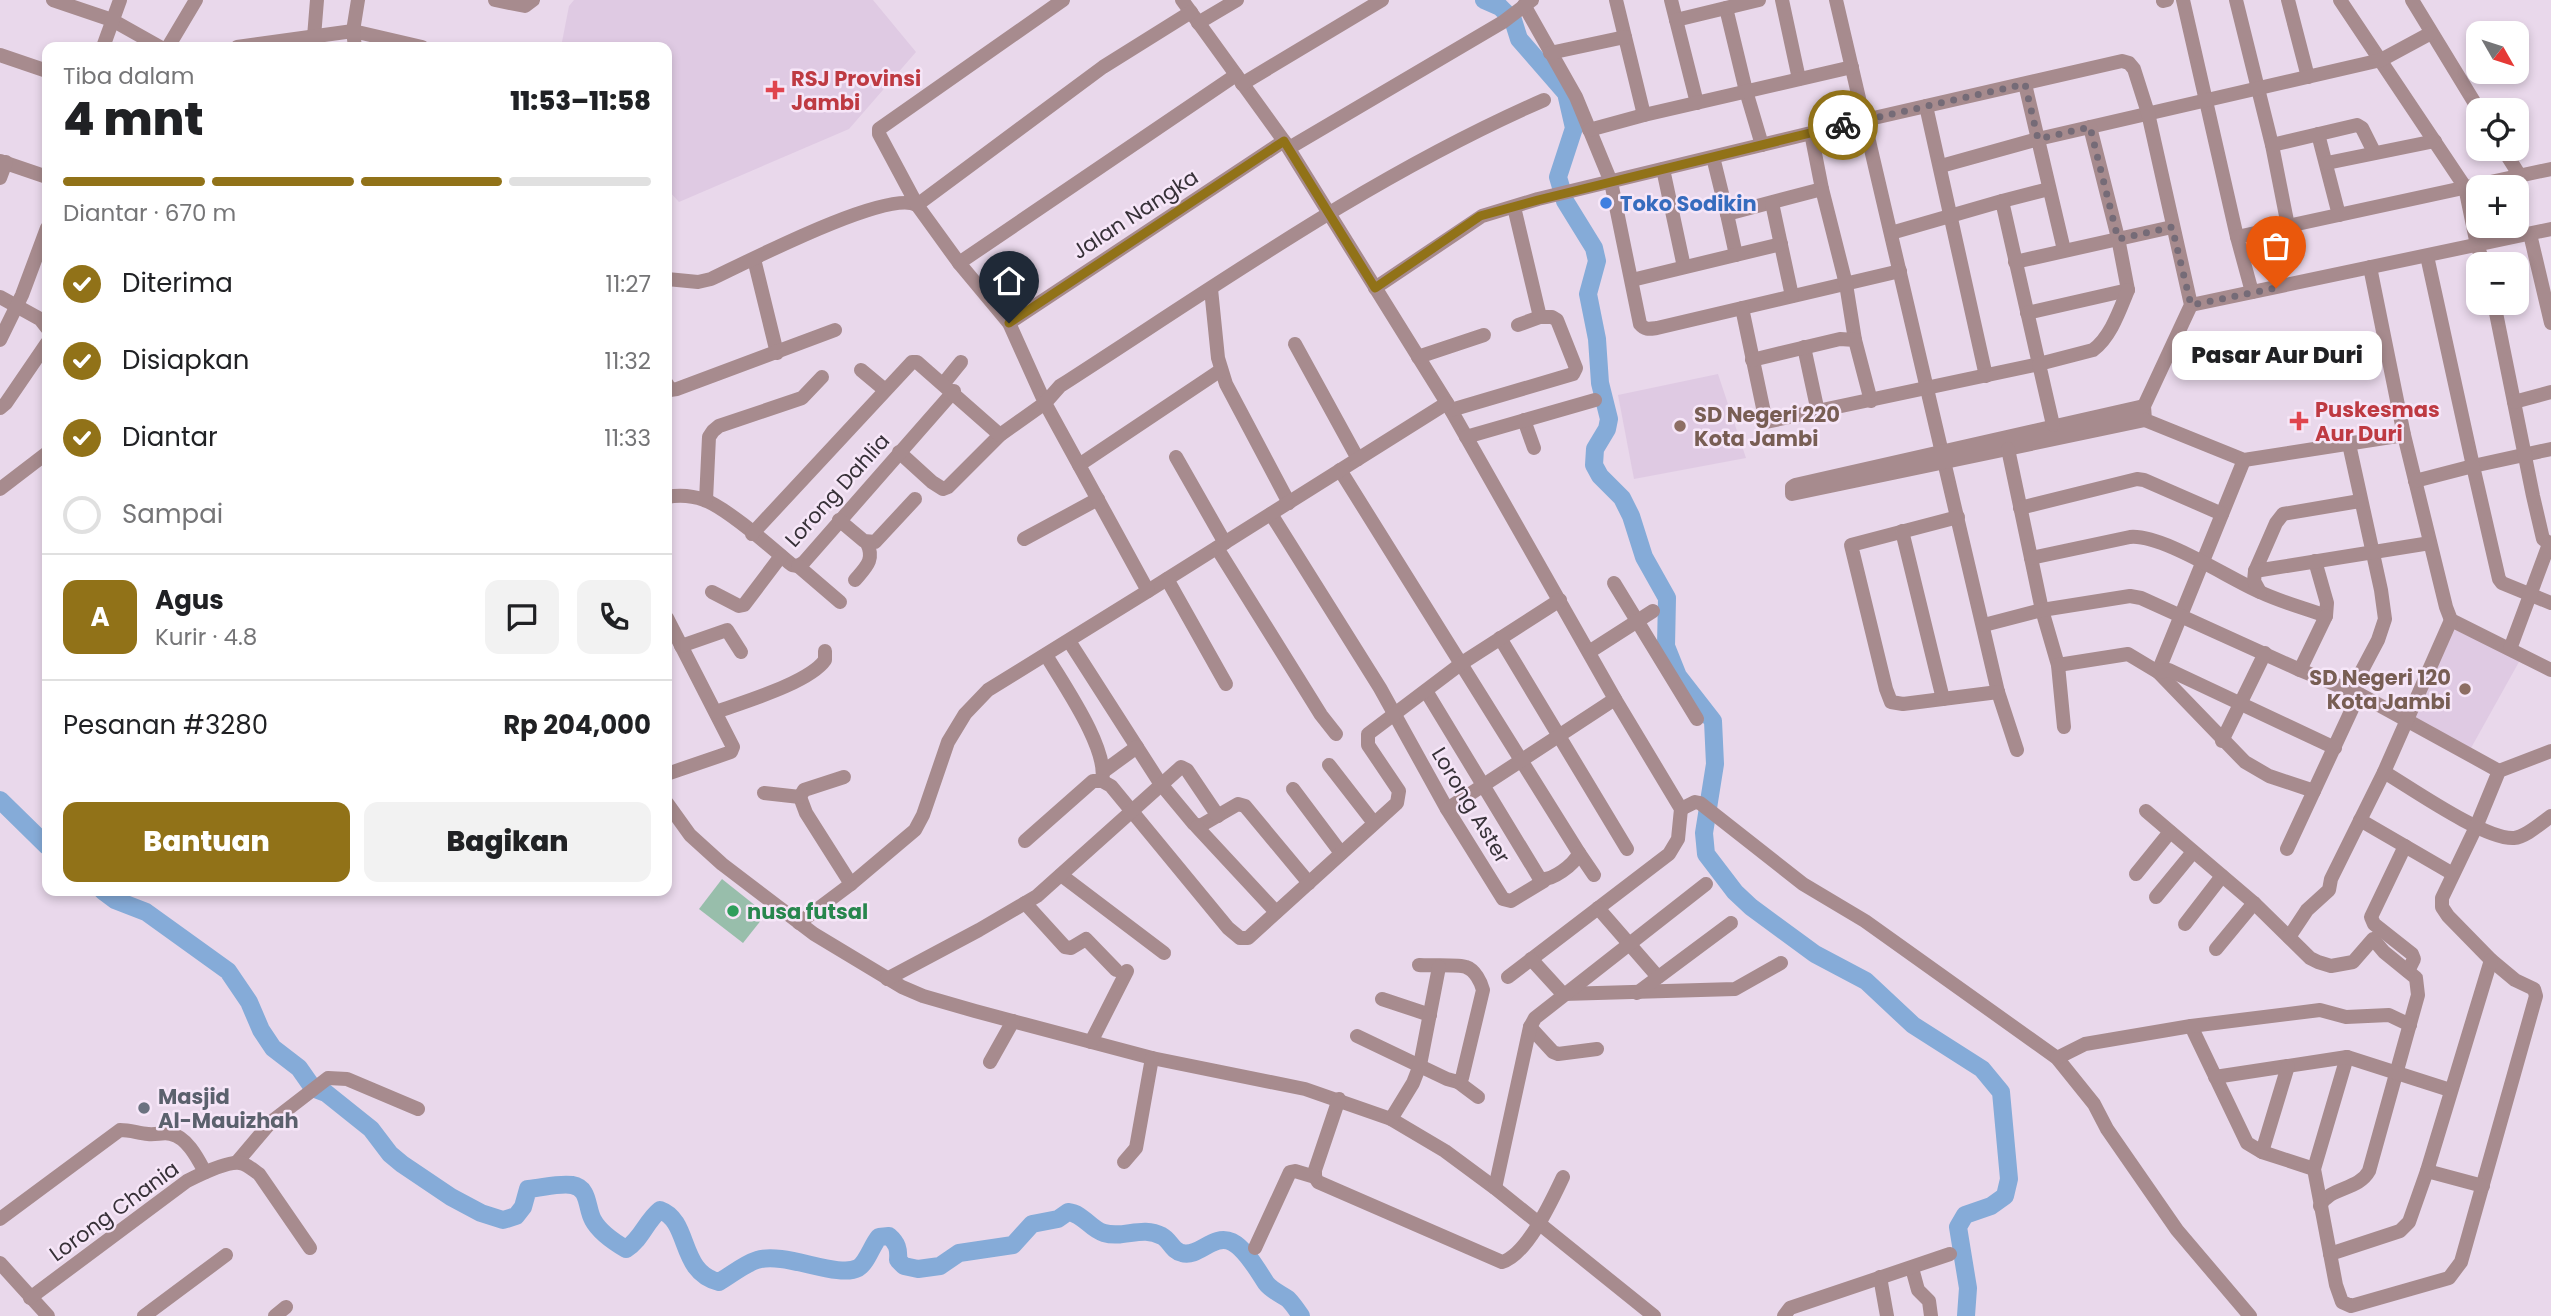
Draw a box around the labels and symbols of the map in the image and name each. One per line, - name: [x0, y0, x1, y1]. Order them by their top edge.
- north arrow: [2466, 21, 2529, 84]
- place label: RSJ Provinsi Jambi: [791, 64, 921, 117]
- marker: RSJ Provinsi Jambi: [765, 80, 785, 100]
- courier: [1808, 90, 1878, 160]
- street label: Jalan Nangka: [1066, 162, 1204, 266]
- place label: Toko Sodikin: [1620, 189, 1757, 218]
- marker: Toko Sodikin: [1598, 195, 1614, 211]
- pin: [2246, 216, 2306, 288]
- pin: [979, 251, 1039, 323]
- callout: Pasar Aur Duri: [2171, 330, 2381, 379]
- place label: Puskesmas Aur Duri: [2315, 395, 2440, 448]
- place label: SD Negeri 220 Kota Jambi: [1694, 400, 1840, 453]
- marker: Puskesmas Aur Duri: [2289, 411, 2309, 431]
- marker: SD Negeri 220 Kota Jambi: [1672, 418, 1688, 434]
- street label: Lorong Dahlia: [778, 427, 896, 553]
- place label: SD Negeri 120 Kota Jambi: [2309, 663, 2451, 716]
- marker: SD Negeri 120 Kota Jambi: [2457, 681, 2473, 697]
- street label: Lorong Aster: [1425, 742, 1517, 869]
- place label: nusa futsal: [747, 897, 868, 926]
- marker: nusa futsal: [725, 903, 741, 919]
- place label: Masjid Al-Mauizhah: [158, 1082, 299, 1135]
- marker: Masjid Al-Mauizhah: [136, 1100, 152, 1116]
- street label: Lorong Chania: [43, 1154, 185, 1268]

